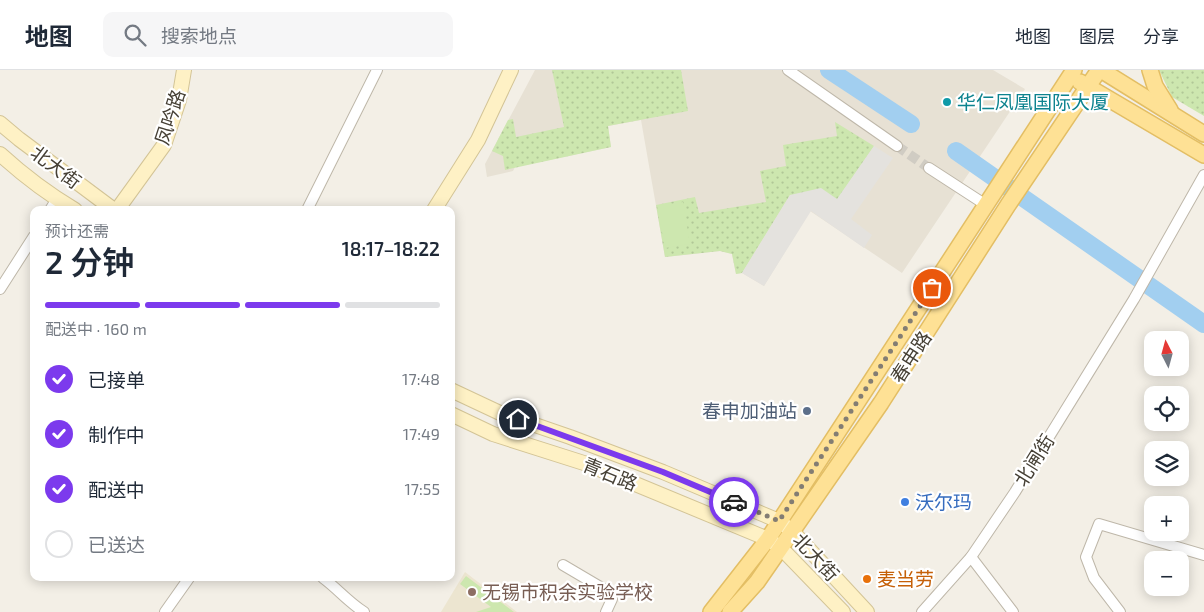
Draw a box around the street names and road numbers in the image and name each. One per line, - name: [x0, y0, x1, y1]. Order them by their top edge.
- street label: 凤吟路: [150, 86, 189, 148]
- street label: 北大街: [27, 140, 86, 193]
- street label: 春申路: [885, 327, 936, 387]
- street label: 北闸街: [1009, 429, 1058, 490]
- street label: 青石路: [579, 452, 641, 495]
- street label: 北大街: [789, 528, 844, 585]

